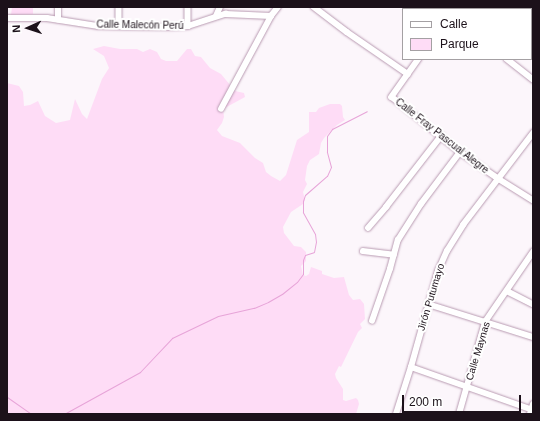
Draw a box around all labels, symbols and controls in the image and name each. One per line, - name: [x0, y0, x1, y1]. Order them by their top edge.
- north arrow: [8, 8, 48, 48]
- legend: [402, 8, 532, 60]
- text: Calle: [440, 17, 467, 31]
- street label: Calle Malecón Perú: [96, 18, 184, 32]
- text: N: [10, 24, 22, 33]
- text: Parque: [440, 37, 479, 51]
- street label: Calle Fray Pascual Alegre: [393, 96, 491, 176]
- street label: Jirón Putumayo: [415, 262, 447, 332]
- street label: Calle Maynas: [463, 320, 493, 382]
- scale bar: [404, 387, 523, 413]
- text: 200 m: [409, 395, 442, 409]

